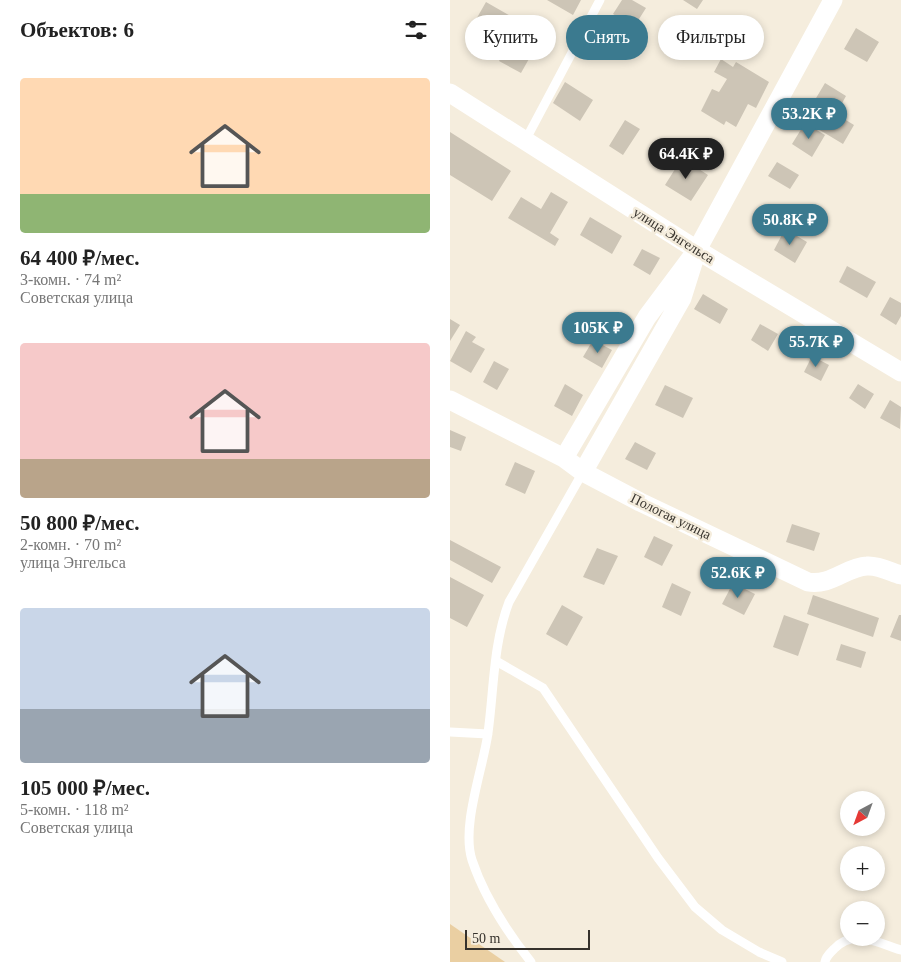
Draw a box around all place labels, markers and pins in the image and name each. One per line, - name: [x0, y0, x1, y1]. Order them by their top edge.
- pin: 53.2K ₽: [763, 98, 855, 140]
- pin: 64.4K ₽: [640, 138, 732, 180]
- pin: 50.8K ₽: [744, 204, 836, 246]
- pin: 105K ₽: [557, 312, 639, 354]
- pin: 55.7K ₽: [770, 326, 862, 368]
- pin: 52.6K ₽: [692, 556, 784, 599]

